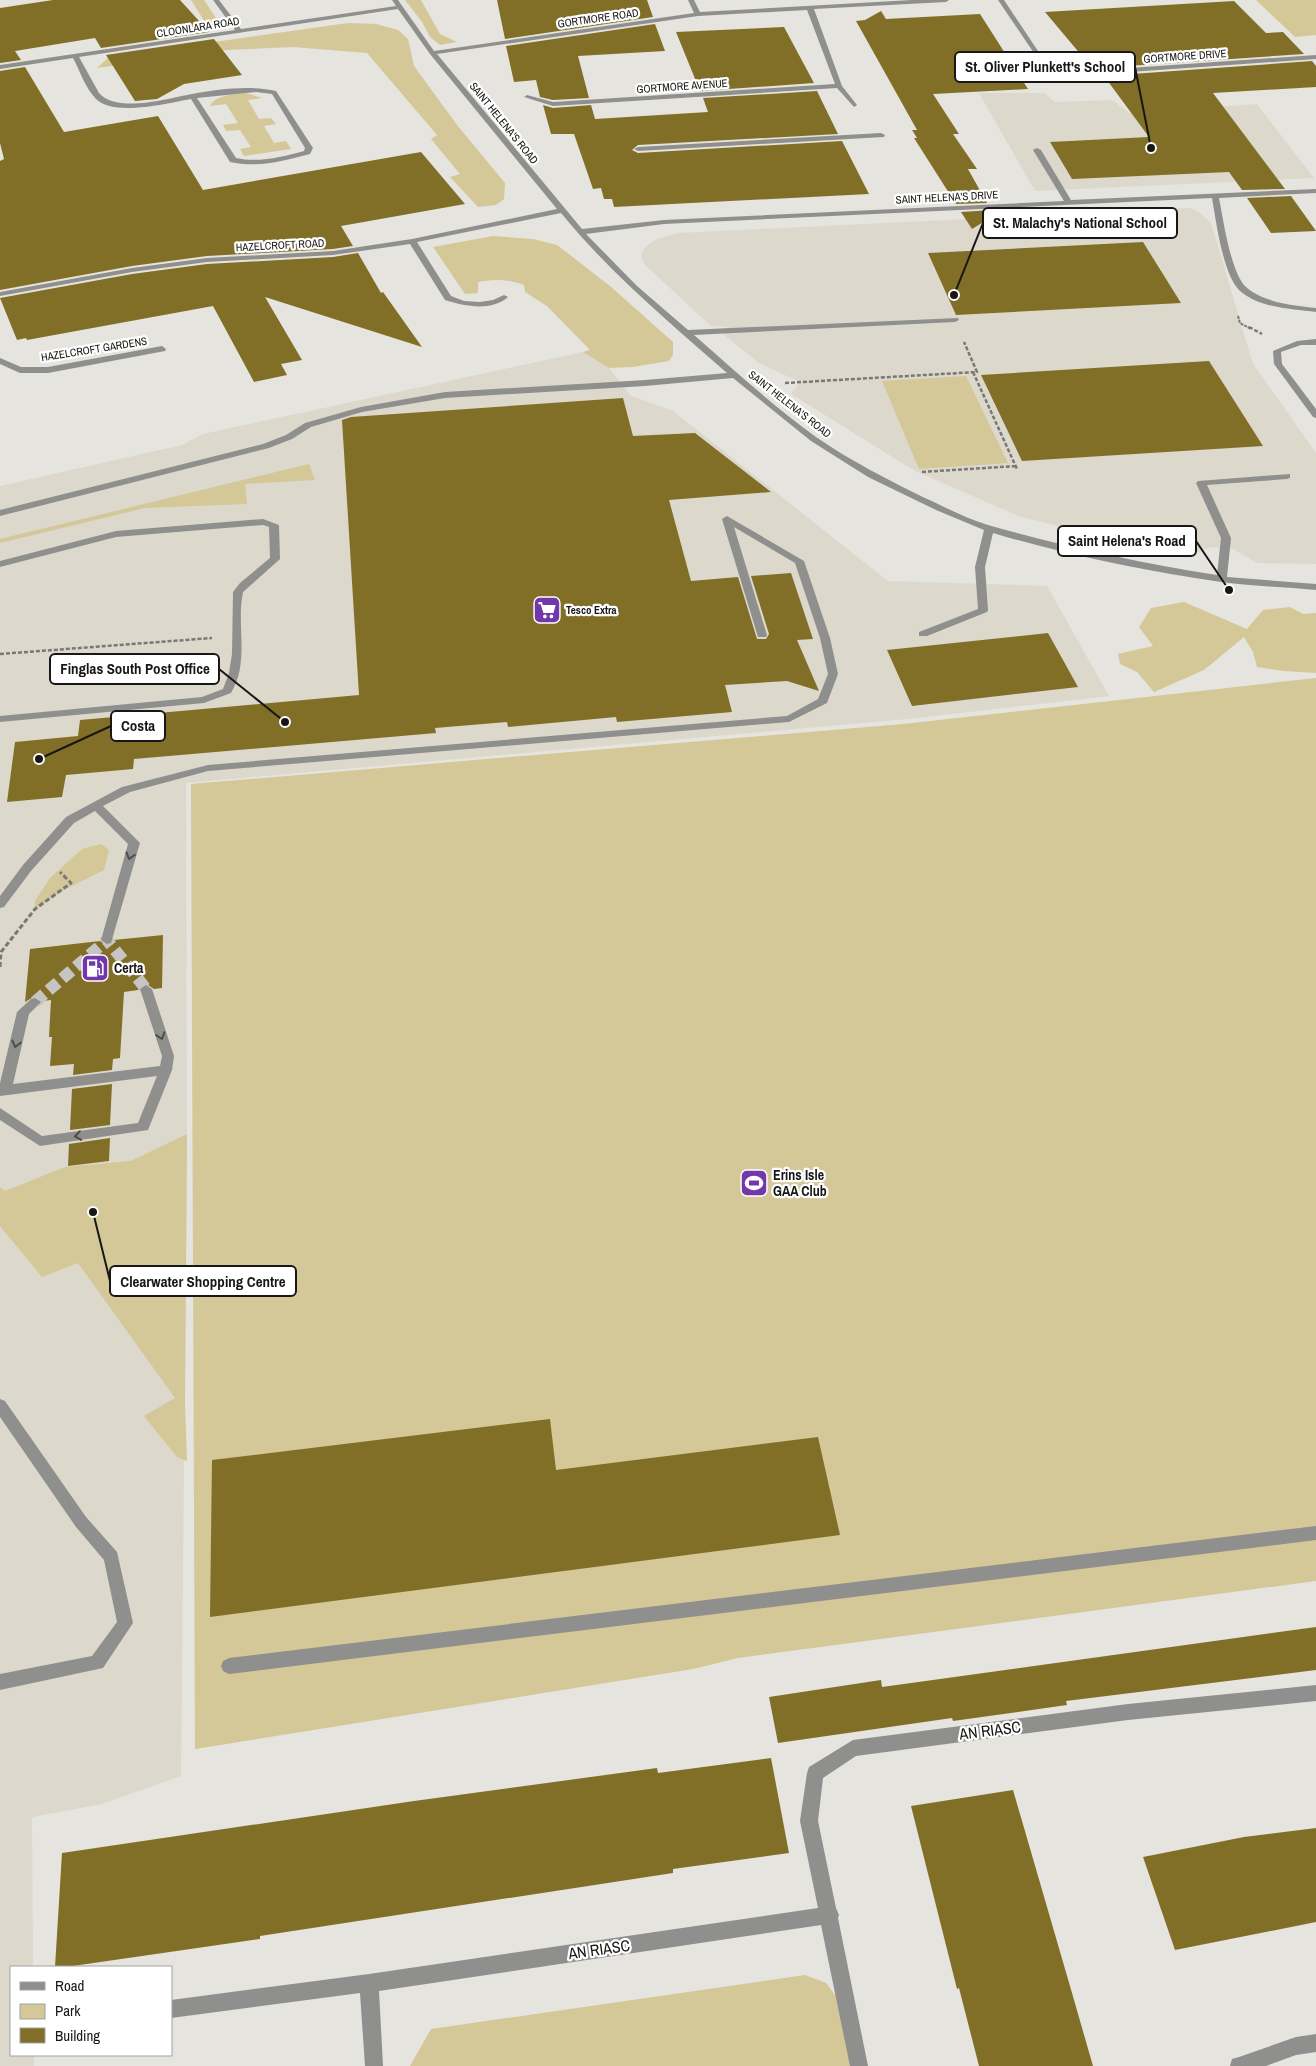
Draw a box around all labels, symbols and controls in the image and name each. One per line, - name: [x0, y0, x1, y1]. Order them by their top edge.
- street label: GORTMORE ROAD: [557, 5, 639, 31]
- street label: CLOONLARA ROAD: [156, 14, 240, 40]
- street label: GORTMORE DRIVE: [1143, 46, 1227, 66]
- callout: St. Oliver Plunkett's School: [955, 52, 1135, 82]
- text: St. Oliver Plunkett's School: [965, 56, 1125, 77]
- street label: GORTMORE AVENUE: [636, 76, 728, 96]
- street label: SAINT HELENA'S ROAD: [467, 79, 541, 167]
- street label: SAINT HELENA'S DRIVE: [895, 187, 999, 207]
- callout: St. Malachy's National School: [983, 208, 1177, 238]
- text: St. Malachy's National School: [993, 212, 1167, 233]
- street label: HAZELCROFT ROAD: [235, 236, 325, 254]
- street label: HAZELCROFT GARDENS: [40, 334, 148, 364]
- street label: SAINT HELENA'S ROAD: [746, 367, 834, 441]
- callout: Saint Helena's Road: [1058, 526, 1196, 556]
- text: Saint Helena's Road: [1068, 530, 1186, 551]
- supermarket icon: Tesco Extra: [532, 595, 562, 625]
- place label: Tesco Extra: [566, 603, 616, 617]
- callout: Finglas South Post Office: [50, 654, 219, 684]
- text: Finglas South Post Office: [60, 658, 210, 679]
- callout: Costa: [111, 711, 165, 741]
- text: Costa: [121, 715, 155, 736]
- one-way arrow: [126, 851, 136, 859]
- fuel station icon: Certa: [80, 953, 110, 983]
- place label: Certa: [114, 959, 144, 977]
- one-way arrow: [156, 1031, 166, 1039]
- one-way arrow: [11, 1040, 22, 1049]
- one-way arrow: [74, 1130, 82, 1141]
- place label: Erins Isle GAA Club: [773, 1166, 827, 1200]
- sports icon: Erins Isle GAA Club: [739, 1168, 769, 1198]
- callout: Clearwater Shopping Centre: [110, 1266, 296, 1296]
- text: Clearwater Shopping Centre: [120, 1271, 286, 1292]
- street label: AN RIASC: [957, 1715, 1022, 1745]
- street label: AN RIASC: [566, 1934, 631, 1964]
- legend: [10, 1966, 172, 2056]
- text: Road: [55, 1975, 84, 1996]
- text: Park: [55, 2000, 81, 2021]
- text: Building: [55, 2025, 100, 2046]

